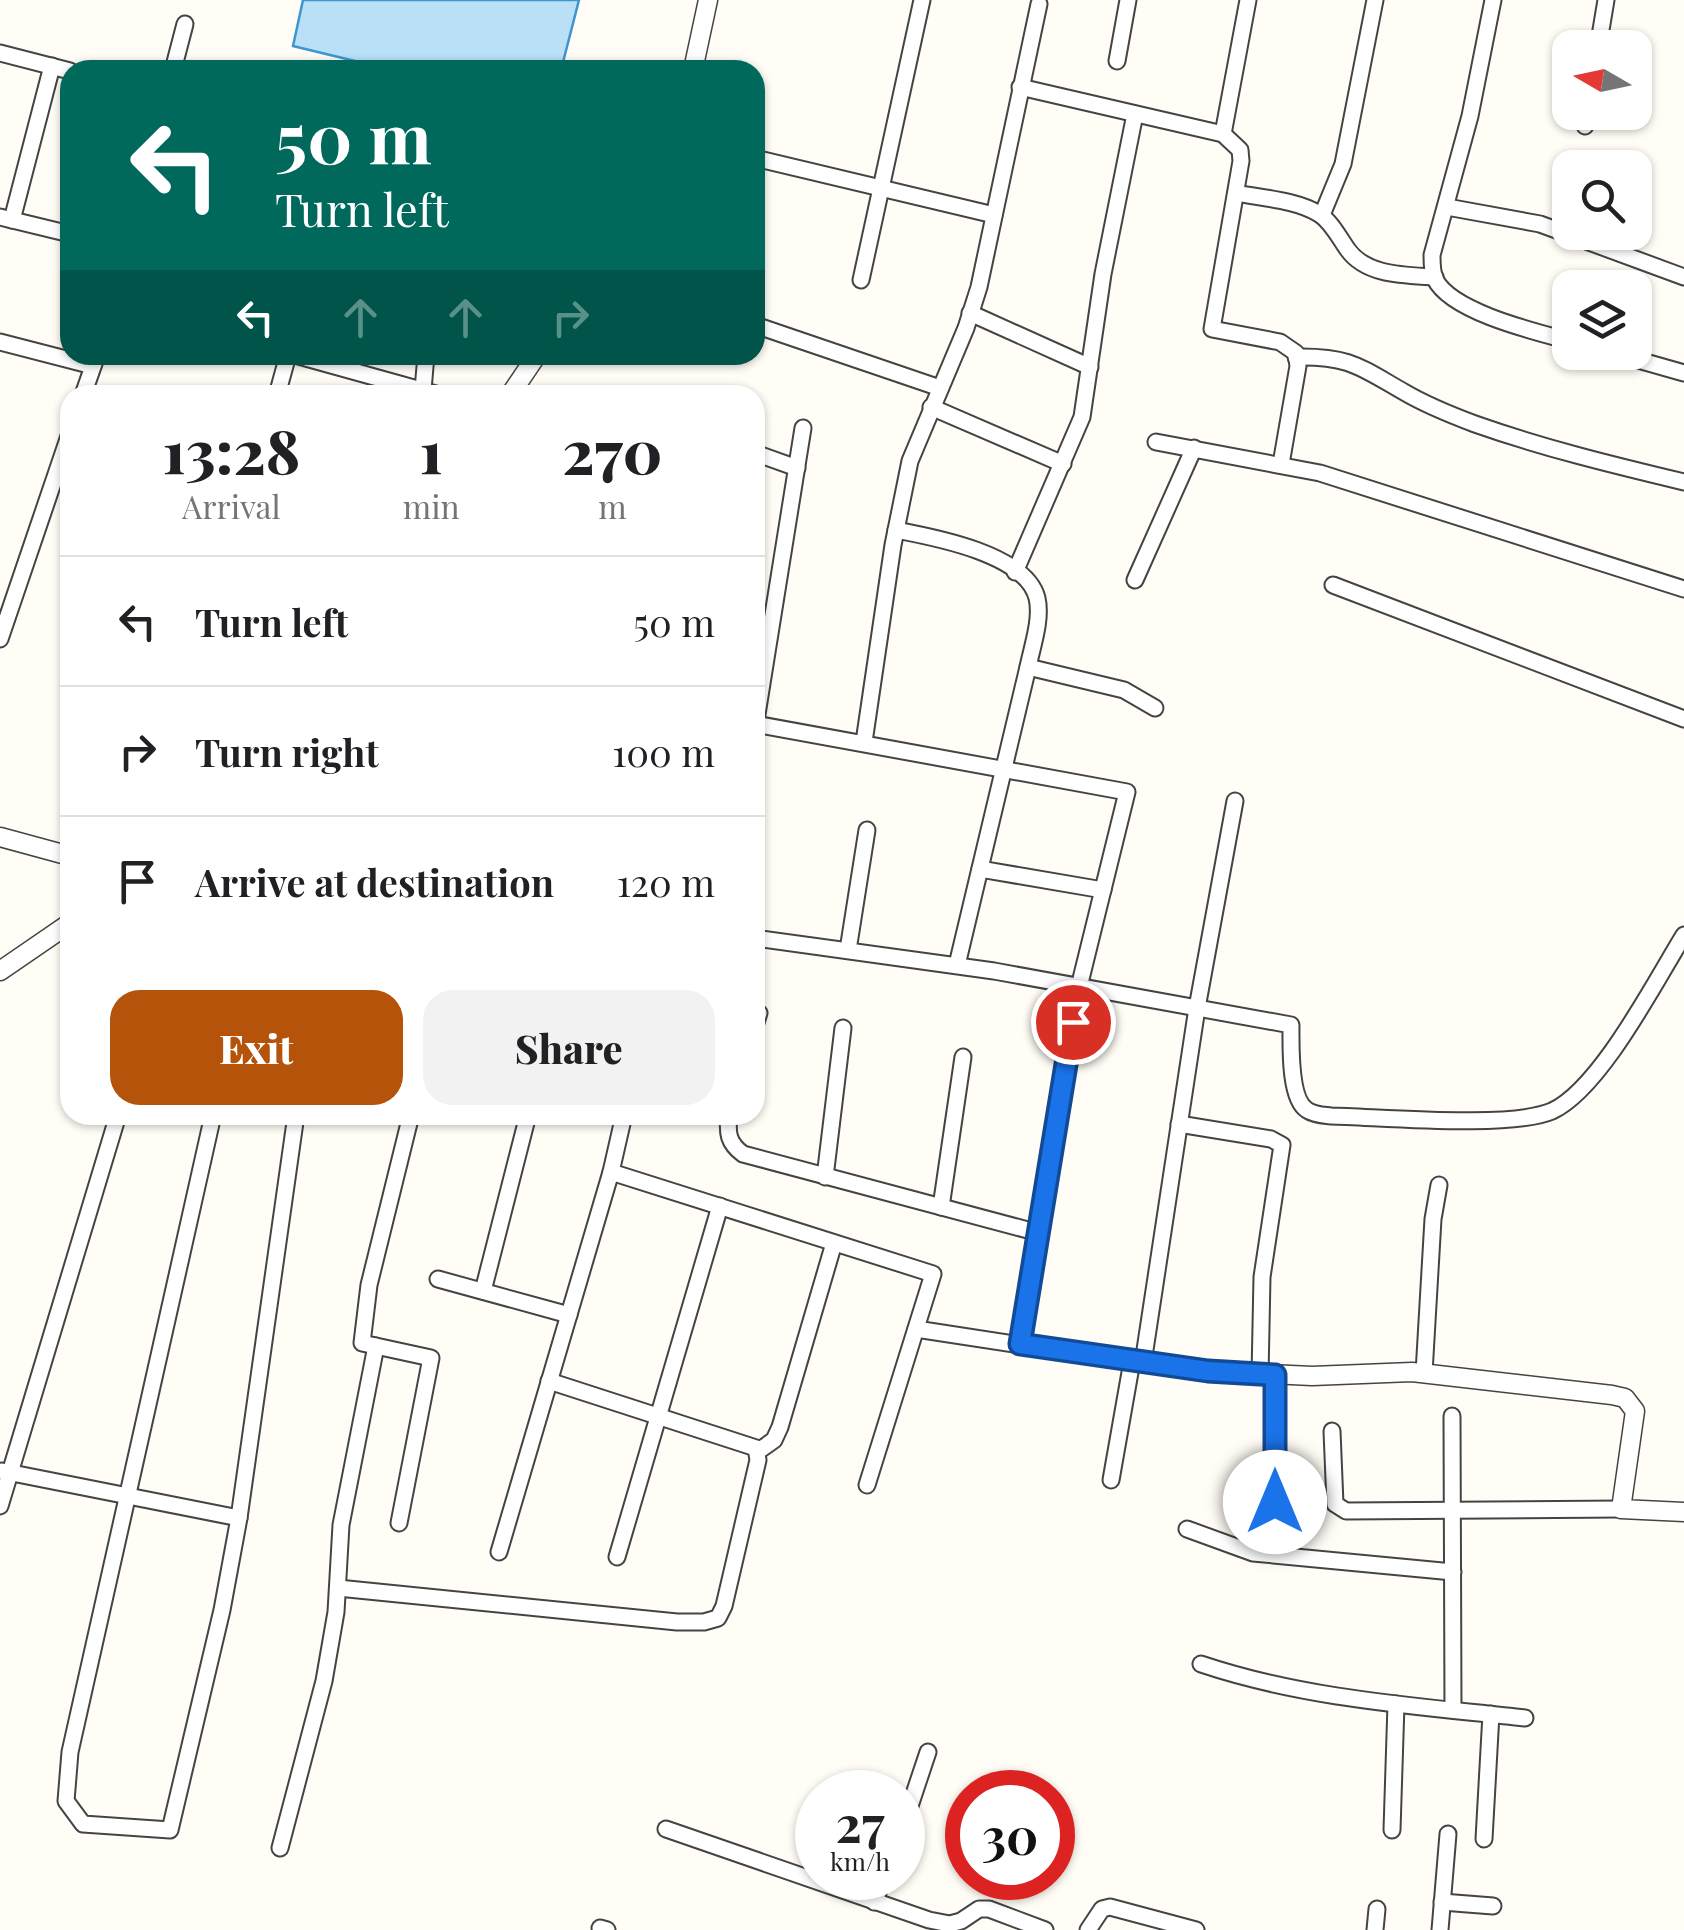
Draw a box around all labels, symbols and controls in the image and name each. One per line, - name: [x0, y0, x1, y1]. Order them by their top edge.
- north arrow: [1552, 30, 1652, 130]
- map controls: [1552, 30, 1652, 370]
- text: 50 m: [275, 88, 432, 182]
- icon: left: [110, 100, 240, 230]
- button: search: [1552, 150, 1652, 250]
- text: Turn left: [275, 178, 449, 238]
- button: layers: [1552, 270, 1652, 370]
- icon: left: [228, 290, 283, 345]
- icon: ahead: [333, 290, 388, 345]
- icon: ahead: [438, 290, 493, 345]
- icon: right: [543, 290, 598, 345]
- text: 13:28: [163, 409, 300, 489]
- text: 1: [420, 409, 443, 489]
- text: 270: [562, 409, 662, 489]
- text: Arrival: [182, 484, 281, 527]
- text: min: [403, 484, 460, 527]
- text: m: [598, 484, 627, 527]
- icon: left: [110, 594, 165, 649]
- text: Turn left: [195, 596, 348, 647]
- text: 50 m: [633, 596, 715, 647]
- icon: right: [110, 724, 165, 779]
- text: Turn right: [195, 726, 379, 777]
- text: 100 m: [612, 726, 715, 777]
- icon: arrive: [110, 854, 165, 909]
- text: Arrive at destination: [195, 856, 554, 907]
- text: 120 m: [617, 856, 715, 907]
- pin: [1031, 980, 1116, 1065]
- button: Exit: [110, 990, 403, 1105]
- button: Share: [423, 990, 715, 1105]
- icon: arrive: [1046, 995, 1101, 1050]
- position arrow: [1223, 1450, 1327, 1554]
- speed limit sign: 30: [945, 1770, 1075, 1900]
- text: 27: [836, 1789, 884, 1856]
- text: km/h: [830, 1844, 890, 1877]

